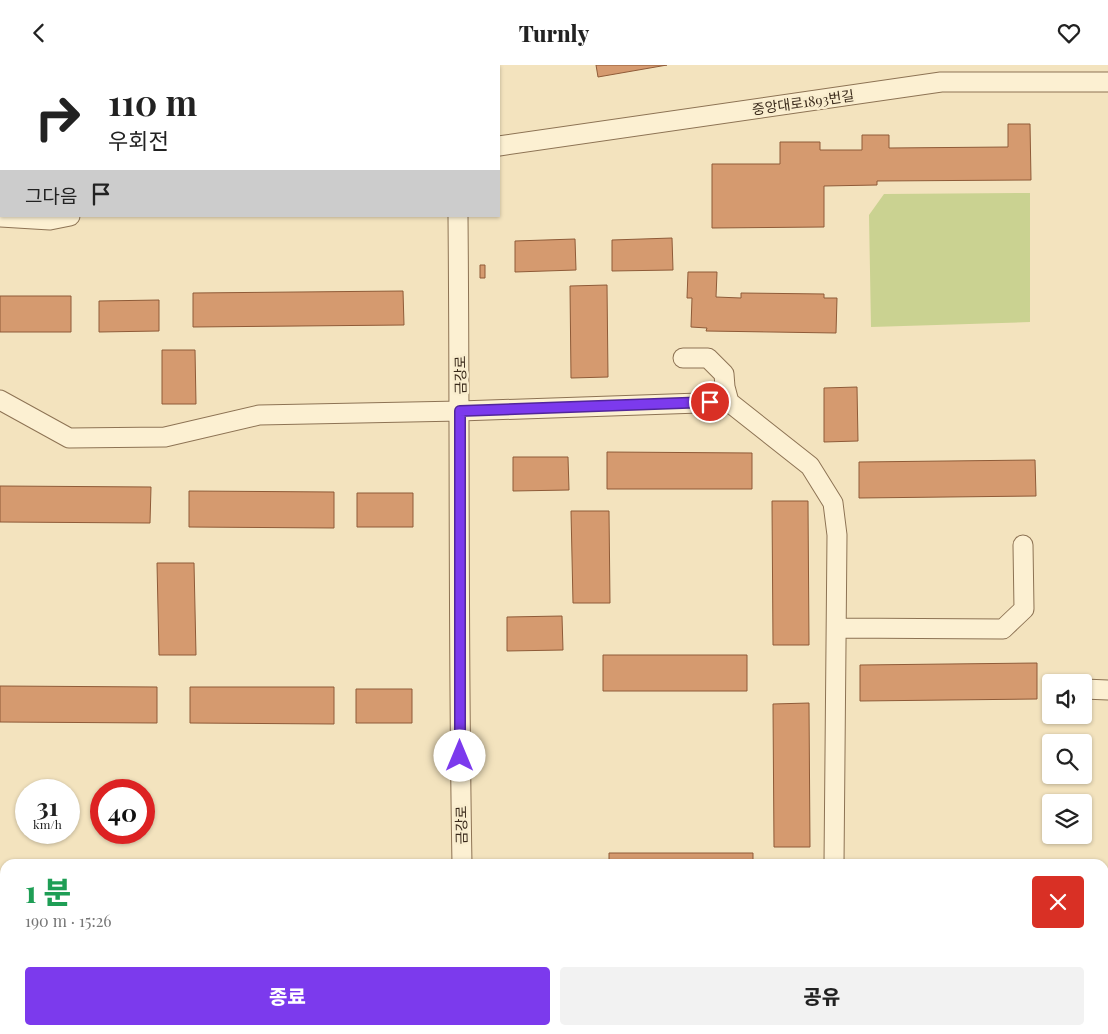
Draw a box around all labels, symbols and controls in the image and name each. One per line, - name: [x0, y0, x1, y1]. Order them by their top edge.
- text: Turnly: [519, 18, 589, 48]
- icon: back: [25, 19, 53, 47]
- icon: heart: [1055, 19, 1083, 47]
- text: 110 m: [108, 78, 197, 125]
- icon: right: [25, 85, 90, 150]
- street label: 중앙대로1893번길: [751, 85, 855, 119]
- text: 우회전: [108, 125, 169, 155]
- icon: arrive: [87, 180, 115, 208]
- text: 그다음: [25, 182, 77, 208]
- street label: 금강로: [450, 355, 470, 394]
- pin: [689, 381, 731, 423]
- icon: arrive: [696, 388, 724, 416]
- map controls: [1042, 674, 1092, 844]
- button: sound: [1042, 674, 1092, 724]
- position arrow: [433, 729, 485, 781]
- button: search: [1042, 734, 1092, 784]
- speed limit sign: 40: [90, 779, 155, 844]
- text: 31: [37, 789, 58, 822]
- button: layers: [1042, 794, 1092, 844]
- street label: 금강로: [451, 805, 471, 844]
- text: km/h: [33, 816, 62, 832]
- text: 1 분: [25, 871, 71, 911]
- button: close: [1032, 876, 1084, 928]
- text: 190 m · 15:26: [25, 910, 112, 931]
- button: 종료: [25, 967, 550, 1025]
- button: 공유: [560, 967, 1084, 1025]

